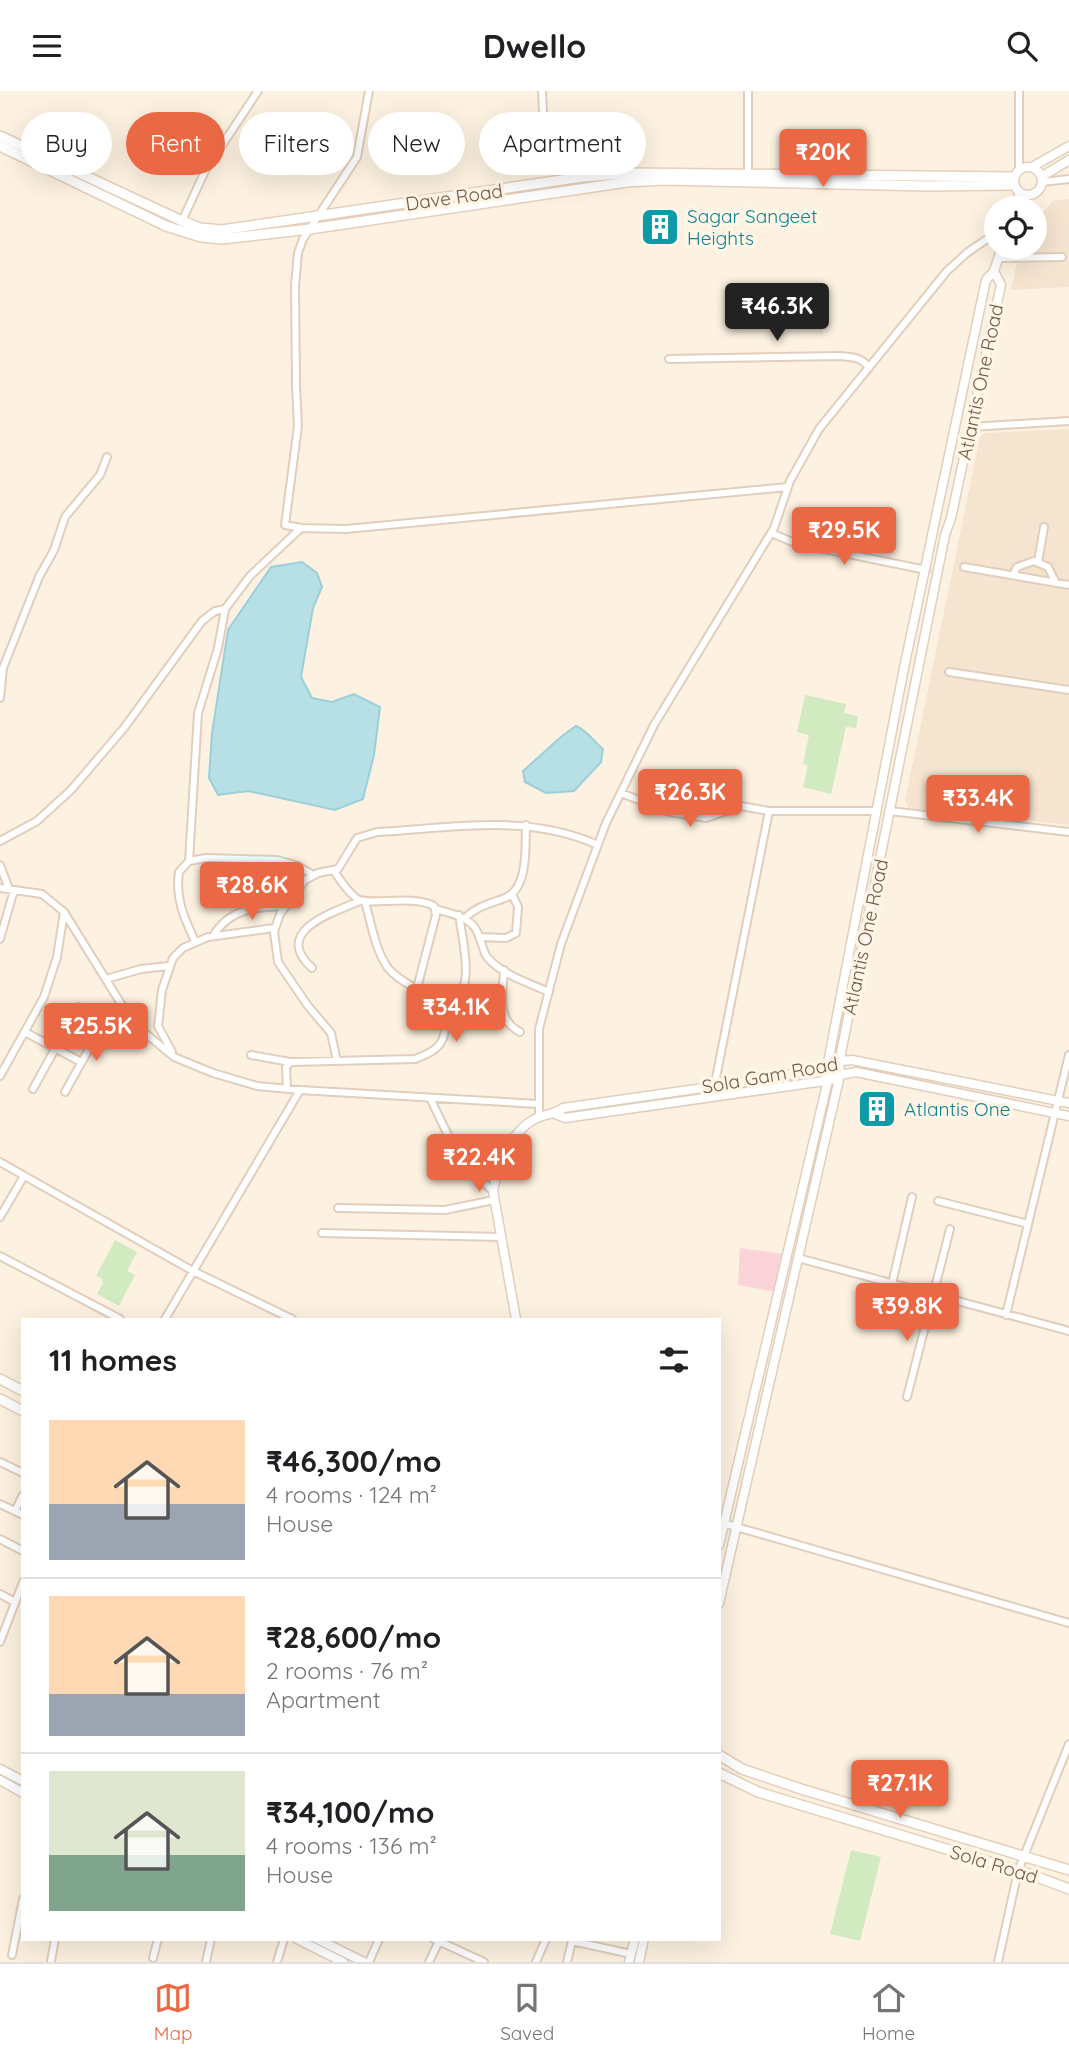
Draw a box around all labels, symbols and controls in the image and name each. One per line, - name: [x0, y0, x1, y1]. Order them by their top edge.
- text: Dwello: [483, 26, 586, 66]
- icon: menu: [28, 27, 66, 65]
- icon: search: [1003, 27, 1041, 65]
- chip: Buy: [21, 112, 112, 175]
- chip: Rent: [126, 112, 225, 175]
- chip: Filters: [239, 112, 354, 175]
- chip: New: [368, 112, 465, 175]
- chip: Apartment: [479, 112, 646, 175]
- pin: ₹20K: [782, 129, 864, 189]
- text: ₹20K: [796, 137, 851, 166]
- street label: Dave Road: [404, 178, 504, 216]
- map controls: [984, 196, 1047, 259]
- button: locate: [984, 196, 1047, 259]
- place label: Sagar Sangeet Heights: [687, 204, 818, 250]
- building icon: Sagar Sangeet Heights: [639, 206, 681, 248]
- pin: ₹46.3K: [720, 283, 834, 343]
- text: ₹46.3K: [741, 291, 813, 320]
- street label: Atlantis One Road: [952, 302, 1008, 462]
- pin: ₹29.5K: [787, 507, 901, 567]
- text: ₹29.5K: [808, 515, 880, 544]
- pin: ₹26.3K: [633, 769, 747, 829]
- pin: ₹33.4K: [921, 775, 1035, 835]
- text: ₹26.3K: [654, 777, 726, 806]
- text: ₹33.4K: [942, 783, 1014, 812]
- street label: Atlantis One Road: [837, 857, 893, 1017]
- pin: ₹28.6K: [195, 863, 309, 922]
- text: ₹28.6K: [216, 870, 288, 899]
- pin: ₹34.1K: [399, 985, 513, 1044]
- text: ₹34.1K: [422, 992, 490, 1021]
- pin: ₹25.5K: [39, 1003, 153, 1063]
- text: ₹25.5K: [60, 1011, 132, 1040]
- street label: Sola Gam Road: [700, 1051, 840, 1099]
- building icon: Atlantis One: [856, 1088, 898, 1130]
- place label: Atlantis One: [904, 1097, 1010, 1121]
- pin: ₹22.4K: [422, 1135, 536, 1194]
- text: ₹22.4K: [443, 1142, 515, 1171]
- pin: ₹39.8K: [850, 1283, 964, 1343]
- text: ₹39.8K: [872, 1291, 942, 1320]
- text: 11 homes: [49, 1341, 177, 1379]
- icon: filters: [655, 1341, 693, 1379]
- text: ₹46,300/mo: [266, 1442, 441, 1480]
- icon: home: [105, 1448, 189, 1532]
- text: 4 rooms · 124 m²: [266, 1480, 437, 1509]
- text: House: [266, 1509, 333, 1538]
- text: ₹28,600/mo: [266, 1618, 441, 1656]
- icon: home: [105, 1624, 189, 1708]
- text: 2 rooms · 76 m²: [266, 1656, 428, 1685]
- text: Apartment: [266, 1685, 380, 1714]
- pin: ₹27.1K: [843, 1761, 957, 1820]
- text: ₹27.1K: [867, 1768, 933, 1797]
- text: ₹34,100/mo: [266, 1793, 434, 1831]
- icon: home: [105, 1799, 189, 1883]
- text: 4 rooms · 136 m²: [266, 1831, 437, 1860]
- street label: Sola Road: [947, 1839, 1041, 1889]
- text: House: [266, 1860, 333, 1889]
- tab: Map: [154, 1979, 193, 2045]
- tab: Saved: [500, 1979, 554, 2045]
- tab: Home: [862, 1979, 915, 2045]

